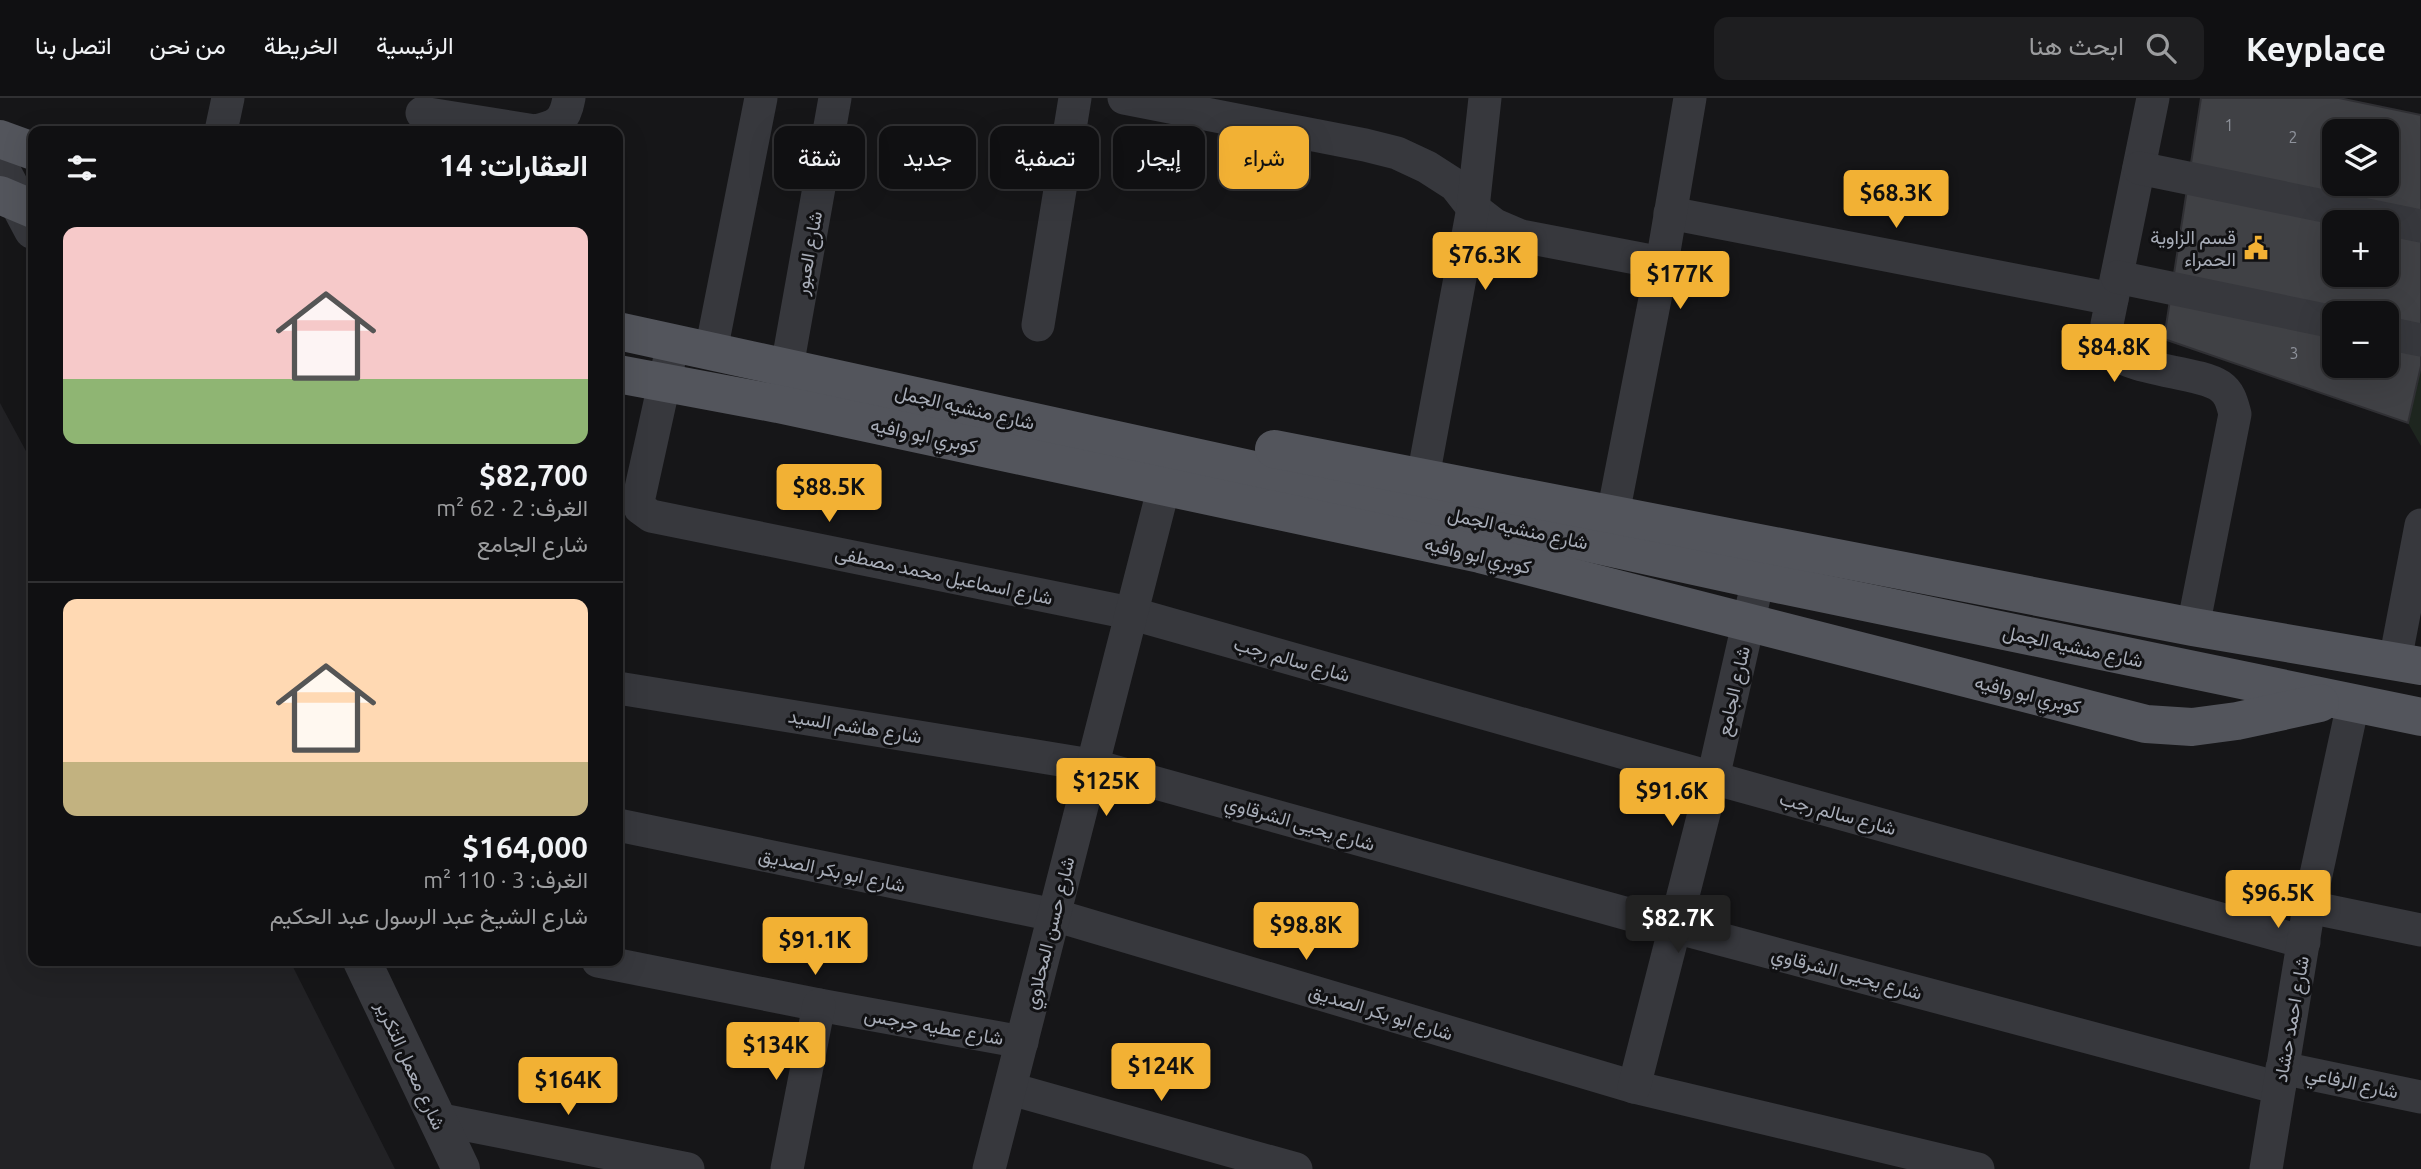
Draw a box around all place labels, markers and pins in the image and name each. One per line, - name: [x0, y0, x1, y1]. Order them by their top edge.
- pin: $68.3K: [1839, 170, 1953, 230]
- place label: قسم الزاوية الحمراء: [2150, 226, 2236, 271]
- pin: $76.3K: [1428, 232, 1542, 292]
- public building icon: قسم الزاوية الحمراء: [2242, 234, 2270, 262]
- pin: $177K: [1631, 252, 1729, 311]
- pin: $84.8K: [2057, 324, 2171, 384]
- pin: $88.5K: [772, 464, 886, 524]
- pin: $125K: [1057, 758, 1155, 818]
- pin: $91.6K: [1615, 768, 1729, 828]
- pin: $96.5K: [2221, 870, 2335, 930]
- pin: $82.7K: [1621, 896, 1735, 955]
- pin: $98.8K: [1249, 902, 1363, 962]
- pin: $91.1K: [758, 918, 872, 977]
- pin: $134K: [727, 1023, 825, 1082]
- pin: $124K: [1112, 1044, 1210, 1103]
- pin: $164K: [519, 1058, 617, 1117]

